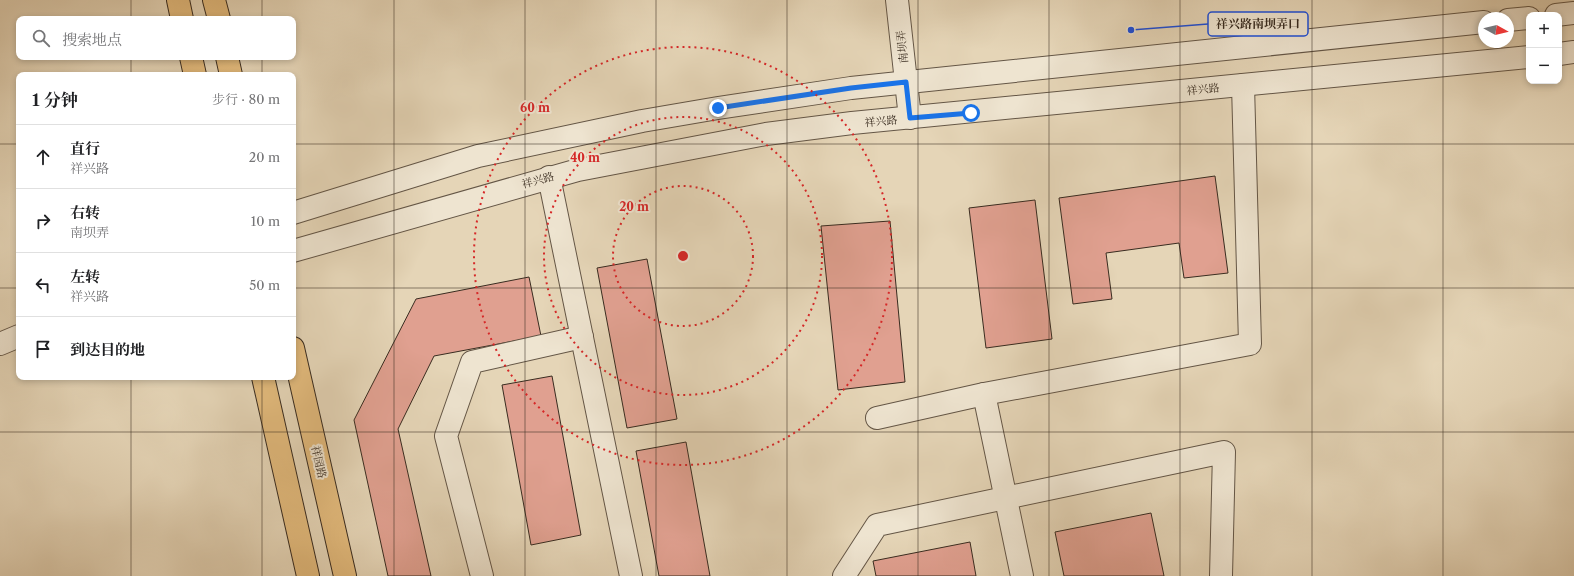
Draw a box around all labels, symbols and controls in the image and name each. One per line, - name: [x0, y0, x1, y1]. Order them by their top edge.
- callout: 祥兴路南坝弄口: [1208, 12, 1308, 36]
- north arrow: [1478, 12, 1514, 48]
- map controls: [1526, 12, 1562, 84]
- button: +: [1526, 12, 1562, 48]
- search box: [16, 16, 296, 60]
- text: 祥兴路南坝弄口: [1216, 16, 1300, 31]
- icon: search: [30, 27, 52, 49]
- text: 搜索地点: [62, 30, 122, 49]
- street label: 南坝弄: [893, 30, 911, 64]
- button: −: [1526, 48, 1562, 84]
- street label: 祥兴路: [1186, 80, 1220, 98]
- text: 1 分钟: [32, 90, 78, 110]
- text: 步行 · 80 m: [212, 91, 280, 107]
- route end: [709, 99, 727, 117]
- text: 60 m: [520, 100, 550, 115]
- route start: [962, 104, 980, 122]
- street label: 祥兴路: [864, 113, 898, 129]
- text: 直行: [70, 139, 100, 158]
- icon: ahead: [32, 146, 54, 168]
- text: 20 m: [249, 149, 280, 165]
- text: 40 m: [570, 150, 600, 165]
- text: 祥兴路: [70, 160, 109, 176]
- street label: 祥兴路: [520, 169, 556, 191]
- text: 20 m: [619, 199, 649, 214]
- text: 右转: [70, 203, 100, 222]
- icon: right: [32, 210, 54, 232]
- text: 10 m: [251, 213, 280, 229]
- text: 南坝弄: [70, 224, 109, 240]
- centre of rings: [676, 249, 690, 263]
- text: 左转: [70, 267, 100, 286]
- icon: left: [32, 274, 54, 296]
- text: 50 m: [249, 277, 280, 293]
- text: 祥兴路: [70, 288, 109, 304]
- icon: arrive: [32, 338, 54, 360]
- text: 到达目的地: [70, 340, 145, 359]
- street label: 祥园路: [308, 444, 330, 480]

